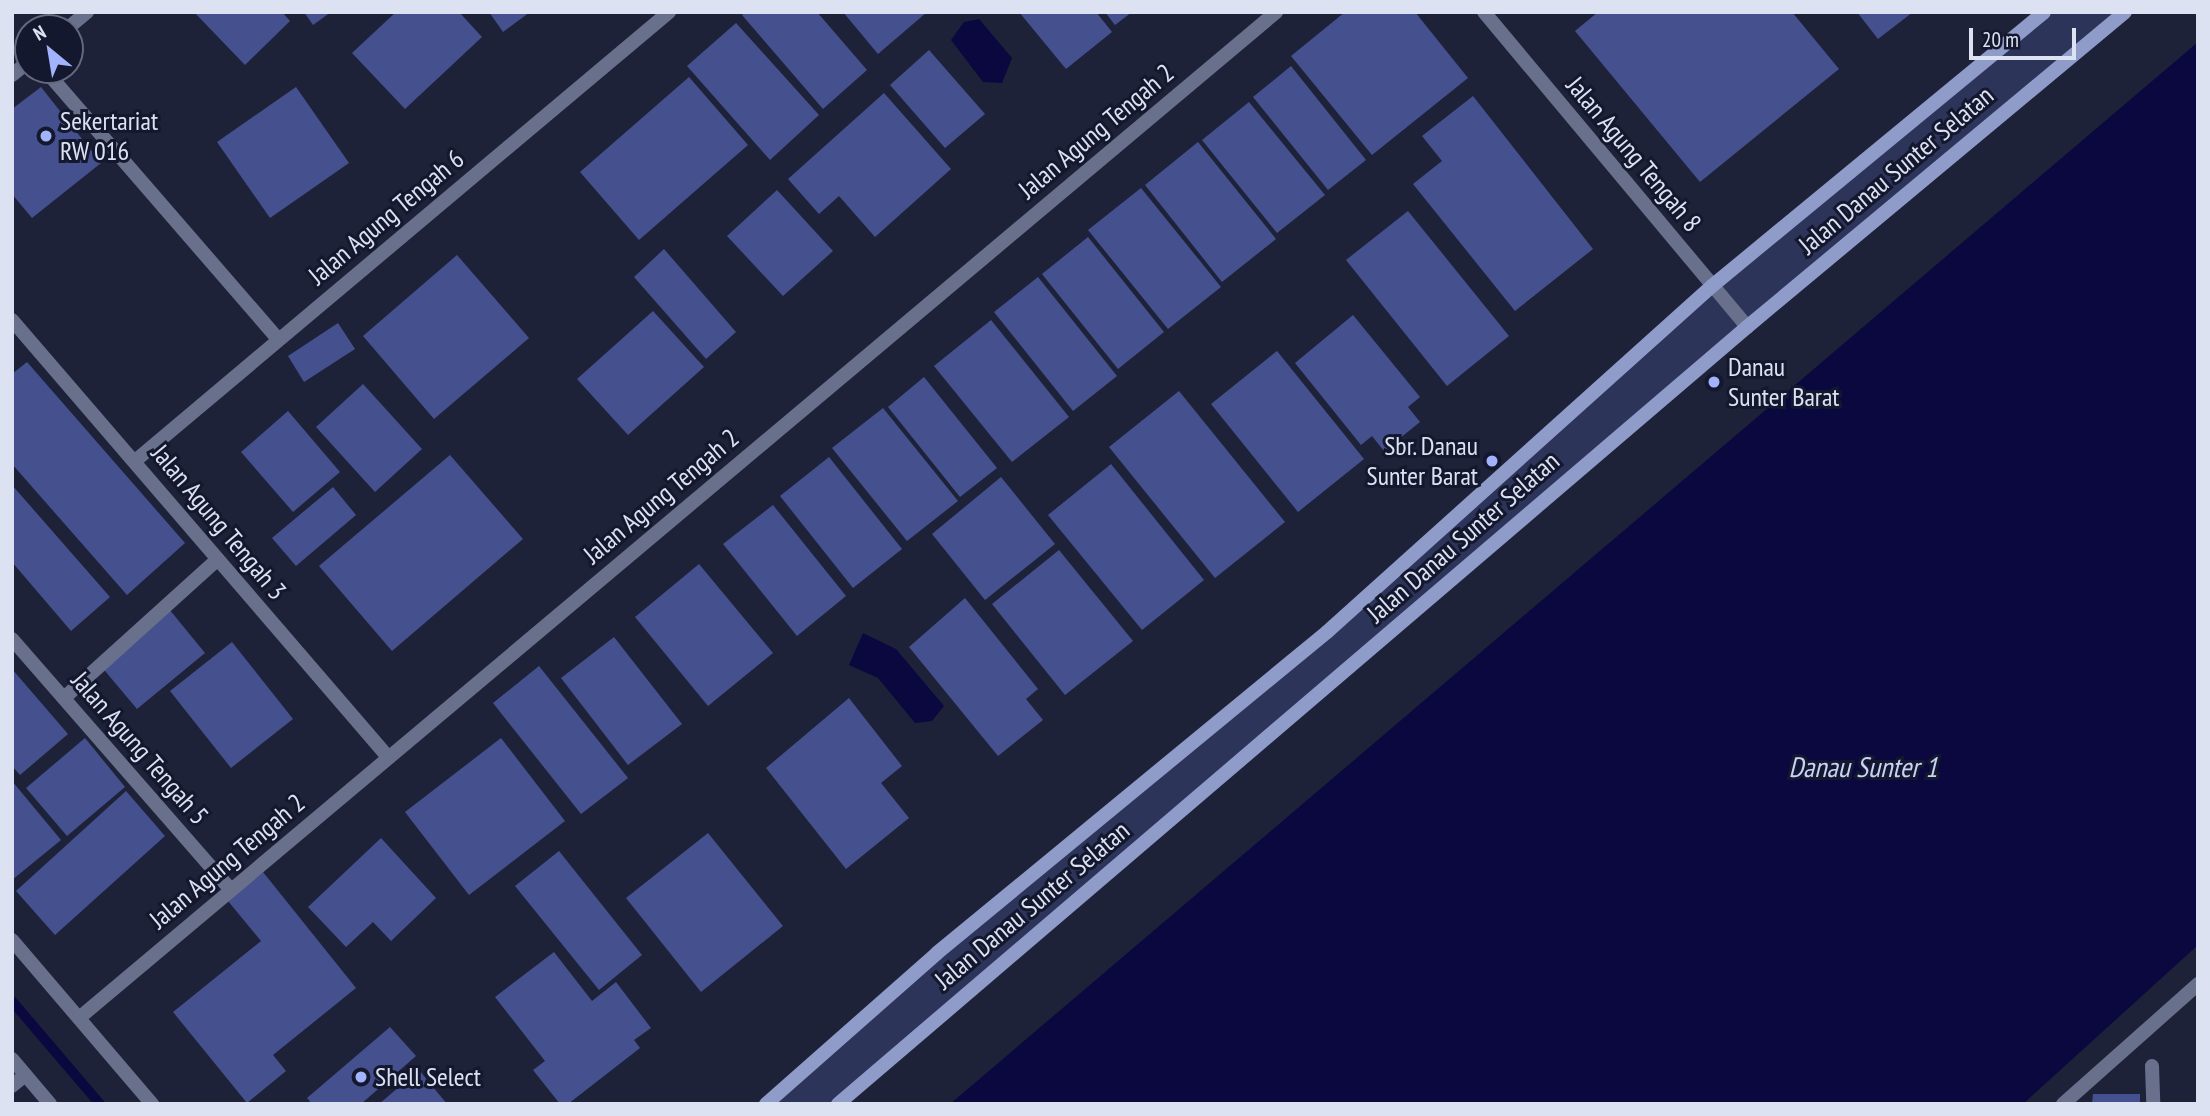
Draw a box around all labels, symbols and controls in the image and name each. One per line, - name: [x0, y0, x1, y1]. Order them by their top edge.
- north arrow: [14, 14, 84, 84]
- scale bar: [1972, 14, 2079, 58]
- text: N: [29, 20, 50, 46]
- text: 20 m: [1982, 26, 2019, 53]
- street label: Jalan Agung Tengah 2: [1012, 57, 1180, 205]
- street label: Jalan Agung Tengah 8: [1560, 70, 1708, 238]
- street label: Jalan Danau Sunter Selatan: [1792, 80, 2000, 260]
- place label: Sekertariat RW 016: [60, 105, 158, 166]
- marker: Sekertariat RW 016: [38, 128, 54, 144]
- street label: Jalan Agung Tengah 6: [302, 143, 470, 291]
- place label: Danau Sunter Barat: [1728, 351, 1839, 412]
- marker: Danau Sunter Barat: [1706, 374, 1722, 390]
- street label: Jalan Agung Tengah 2: [577, 422, 745, 570]
- place label: Sbr. Danau Sunter Barat: [1367, 430, 1478, 492]
- street label: Jalan Agung Tengah 3: [145, 438, 293, 606]
- street label: Jalan Danau Sunter Selatan: [1361, 445, 1565, 629]
- marker: Sbr. Danau Sunter Barat: [1484, 453, 1500, 469]
- street label: Jalan Agung Tengah 5: [65, 665, 215, 831]
- water label: Danau Sunter 1: [1788, 750, 1938, 784]
- street label: Jalan Agung Tengah 2: [143, 787, 311, 935]
- street label: Jalan Danau Sunter Selatan: [928, 815, 1136, 995]
- place label: Shell Select: [375, 1061, 481, 1093]
- marker: Shell Select: [353, 1069, 369, 1085]

